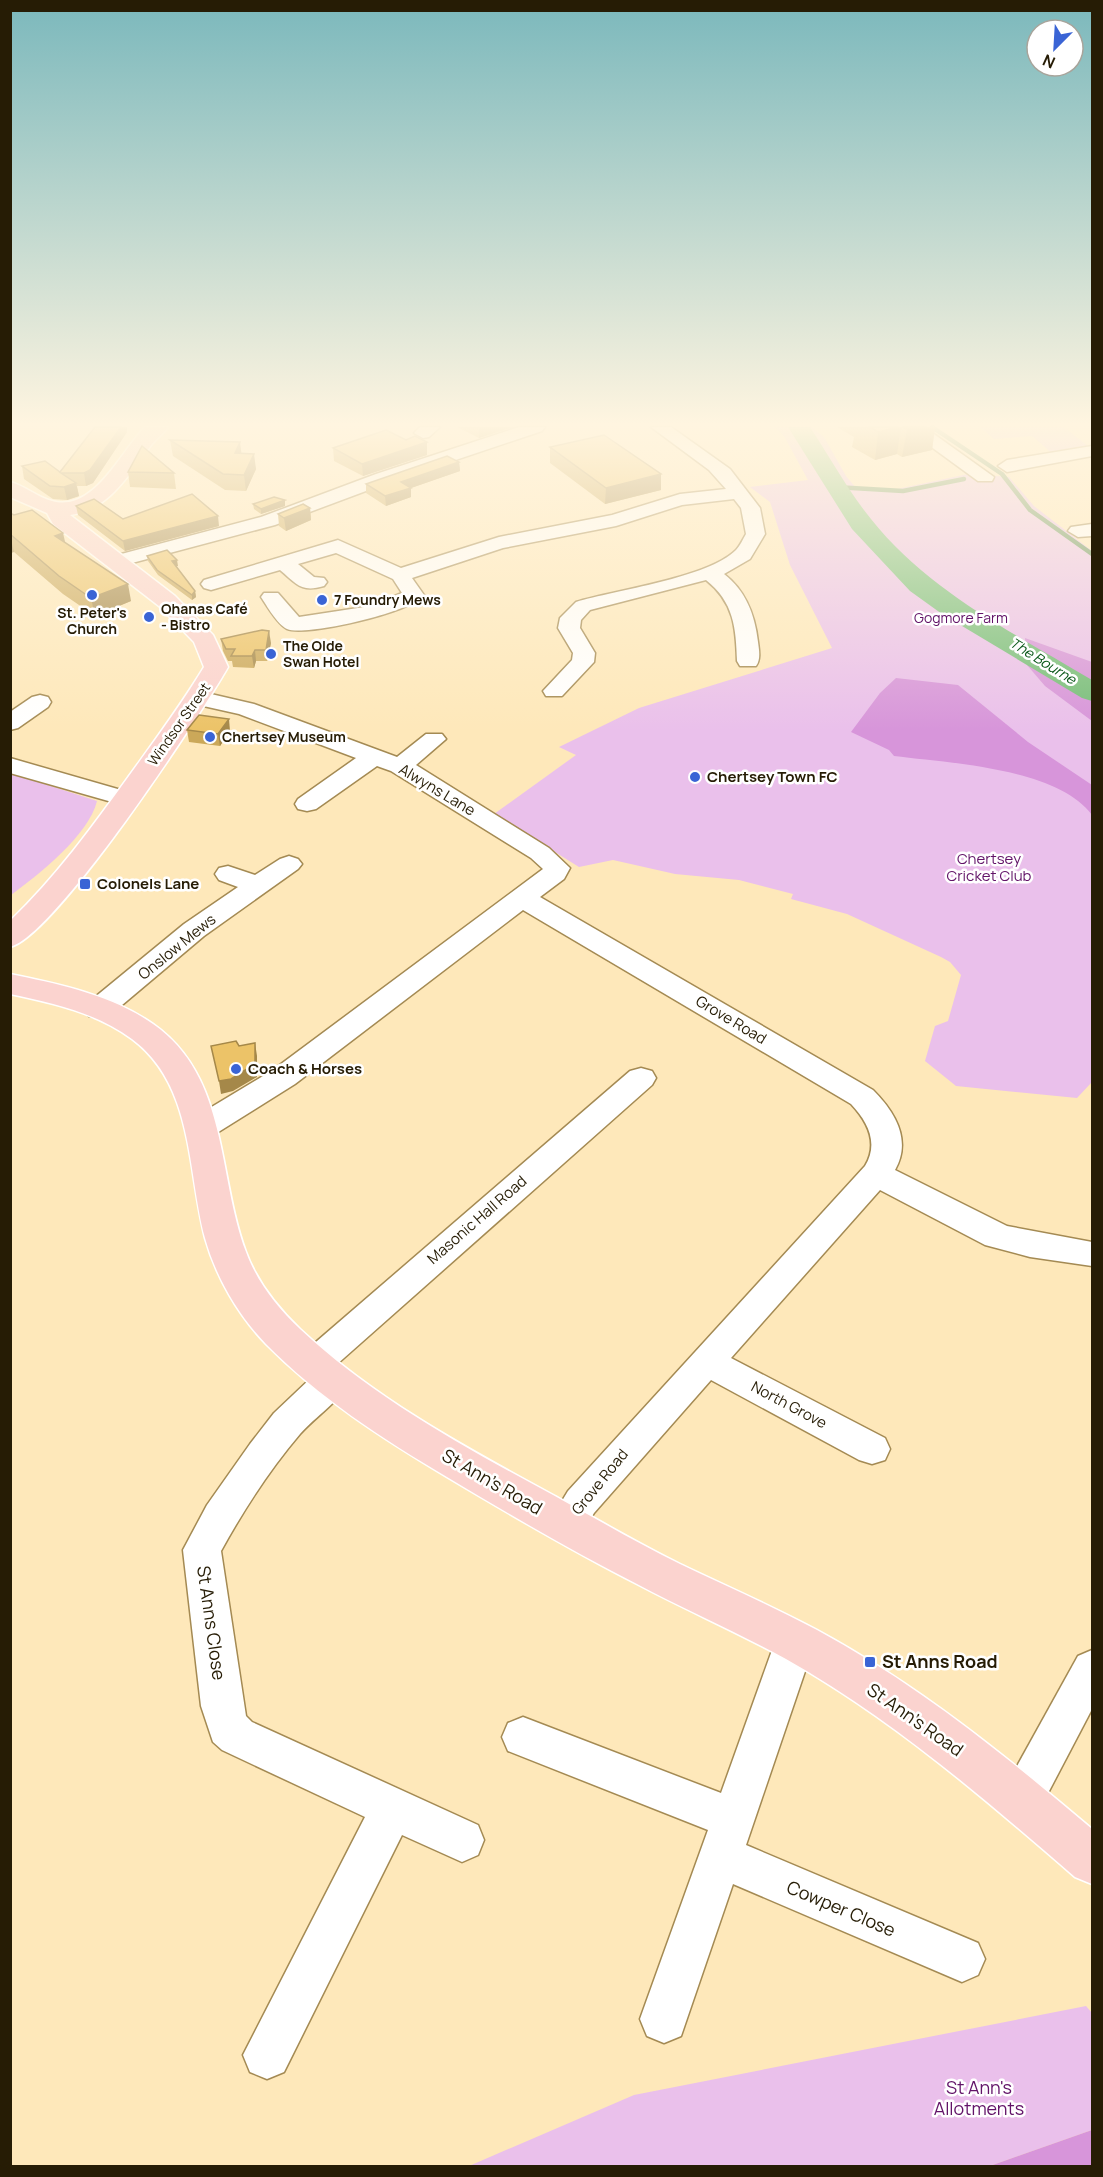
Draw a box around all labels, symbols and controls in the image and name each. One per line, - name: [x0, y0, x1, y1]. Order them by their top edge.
- north arrow: [1025, 18, 1085, 78]
- text: N: [1039, 49, 1059, 74]
- marker: St. Peter's Church: [85, 588, 99, 602]
- place label: 7 Foundry Mews: [334, 590, 441, 609]
- marker: 7 Foundry Mews: [315, 593, 329, 607]
- place label: Ohanas Café - Bistro: [161, 599, 248, 634]
- place label: St. Peter's Church: [57, 603, 127, 638]
- park label: Gogmore Farm: [914, 608, 1008, 627]
- marker: Ohanas Café - Bistro: [142, 610, 156, 624]
- water label: The Bourne: [1007, 633, 1081, 689]
- place label: The Olde Swan Hotel: [283, 636, 359, 671]
- marker: The Olde Swan Hotel: [264, 647, 278, 661]
- street label: Windsor Street: [143, 678, 214, 769]
- place label: Chertsey Museum: [222, 727, 346, 746]
- marker: Chertsey Museum: [203, 730, 217, 744]
- street label: Alwyns Lane: [395, 758, 480, 821]
- place label: Chertsey Town FC: [707, 766, 838, 787]
- marker: Chertsey Town FC: [688, 770, 702, 784]
- park label: Chertsey Cricket Club: [946, 848, 1032, 886]
- place label: Colonels Lane: [97, 873, 199, 894]
- marker: Colonels Lane: [78, 877, 92, 891]
- street label: Onslow Mews: [133, 909, 220, 984]
- street label: Grove Road: [692, 990, 771, 1049]
- place label: Coach & Horses: [248, 1058, 362, 1079]
- marker: Coach & Horses: [229, 1062, 243, 1076]
- street label: Masonic Hall Road: [422, 1171, 531, 1269]
- street label: North Grove: [748, 1376, 831, 1433]
- street label: St Ann's Road: [438, 1443, 547, 1520]
- street label: Grove Road: [567, 1444, 633, 1519]
- street label: St Anns Close: [192, 1564, 232, 1682]
- place label: St Anns Road: [882, 1649, 998, 1673]
- marker: St Anns Road: [863, 1655, 877, 1669]
- street label: St Ann's Road: [863, 1677, 968, 1761]
- street label: Cowper Close: [783, 1874, 899, 1942]
- park label: St Ann's Allotments: [934, 2075, 1024, 2120]

